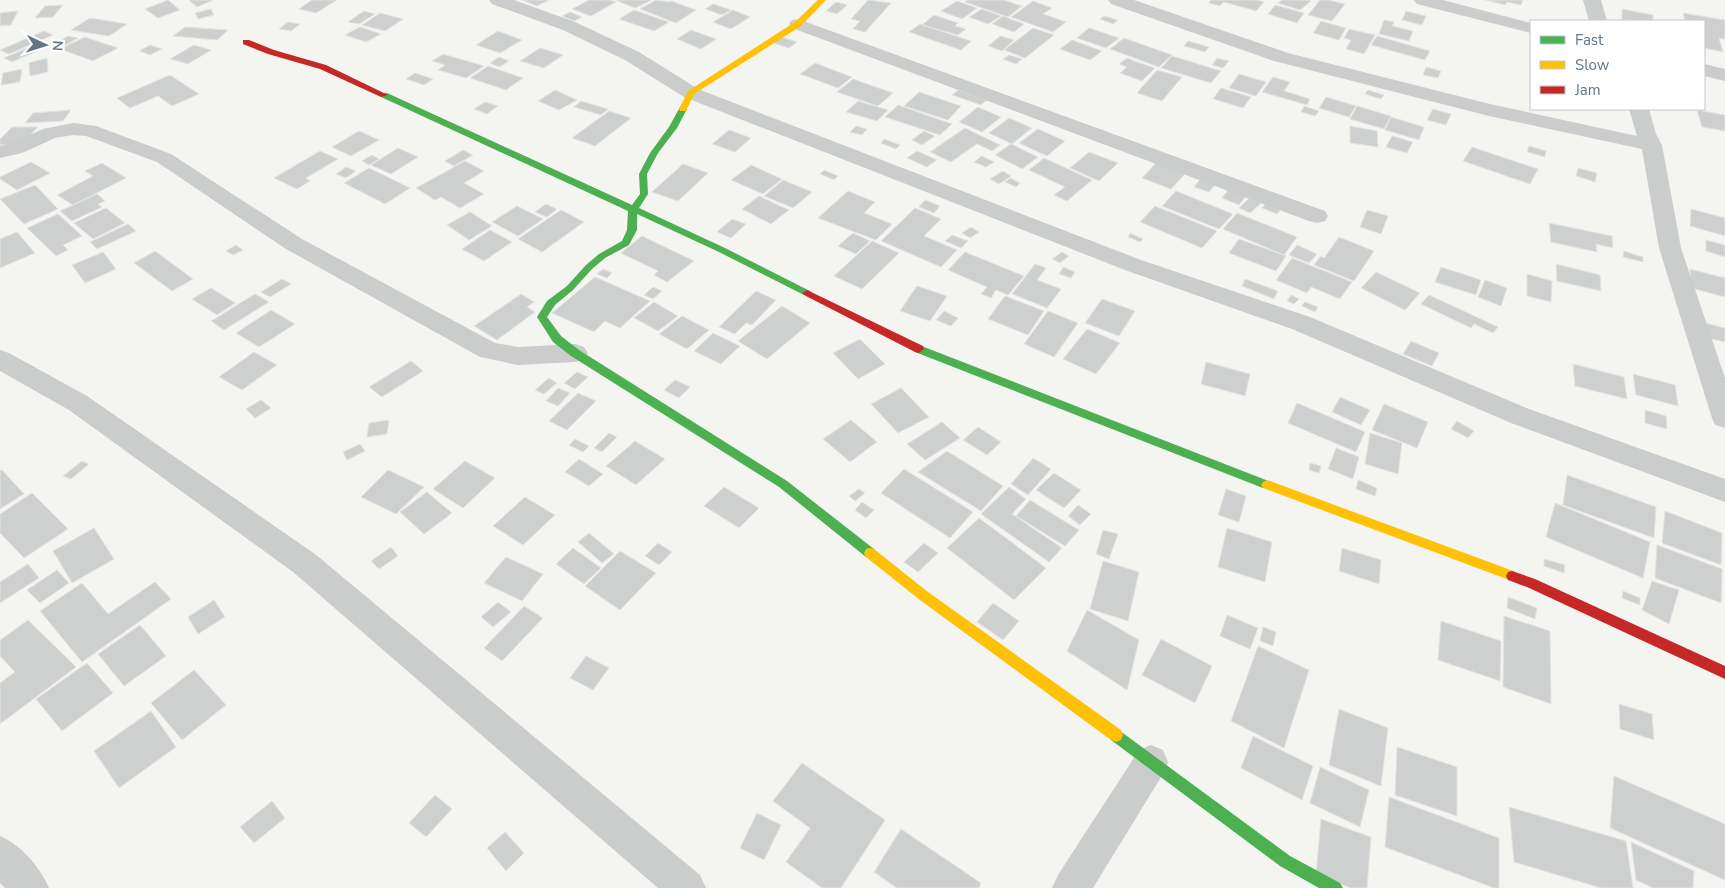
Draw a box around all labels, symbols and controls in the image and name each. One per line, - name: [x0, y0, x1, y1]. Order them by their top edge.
- north arrow: [20, 20, 70, 70]
- legend: [1530, 20, 1705, 110]
- text: Fast: [1575, 30, 1604, 50]
- text: N: [48, 40, 67, 52]
- text: Slow: [1575, 55, 1610, 75]
- text: Jam: [1574, 80, 1601, 100]

